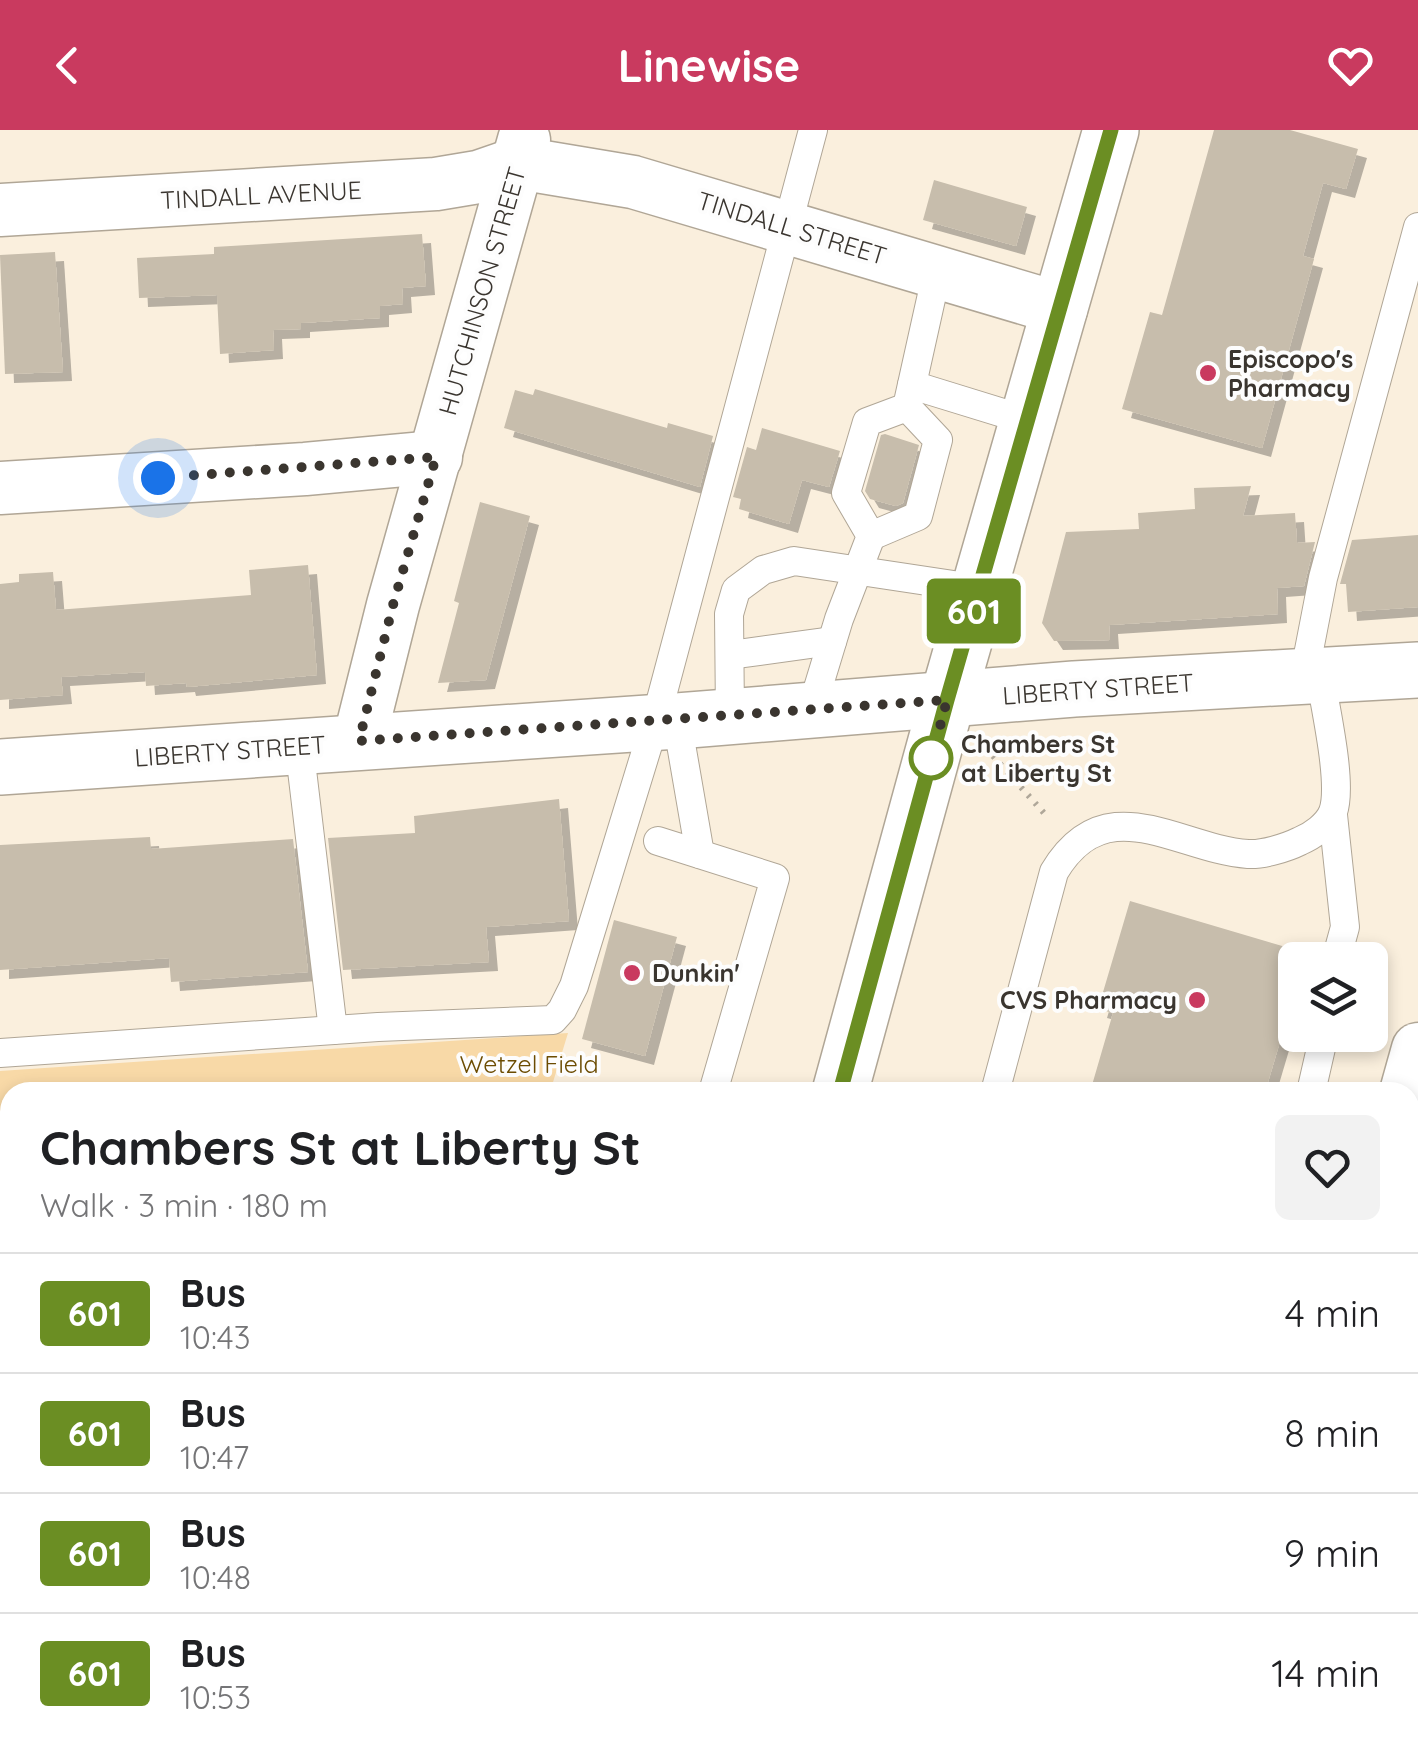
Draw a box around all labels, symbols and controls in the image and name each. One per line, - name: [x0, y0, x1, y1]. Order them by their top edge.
- text: Linewise: [618, 37, 800, 93]
- icon: back: [40, 38, 95, 93]
- icon: heart: [1323, 38, 1378, 93]
- street label: HUTCHINSON STREET: [431, 163, 532, 419]
- street label: TINDALL AVENUE: [159, 174, 363, 215]
- street label: TINDALL STREET: [694, 184, 891, 271]
- place label: Episcopo's Pharmacy: [1228, 343, 1353, 403]
- marker: Episcopo's Pharmacy: [1197, 362, 1219, 384]
- your location: [133, 453, 183, 503]
- line badge: 601: [916, 578, 1032, 644]
- text: 601: [947, 589, 1001, 633]
- street label: LIBERTY STREET: [1001, 666, 1195, 711]
- street label: LIBERTY STREET: [133, 728, 327, 773]
- place label: Chambers St at Liberty St: [961, 728, 1116, 788]
- marker: Chambers St at Liberty St: [910, 737, 952, 779]
- map controls: [1278, 942, 1388, 1052]
- button: layers: [1278, 942, 1388, 1052]
- place label: Dunkin': [652, 957, 740, 988]
- marker: Dunkin': [621, 962, 643, 984]
- place label: CVS Pharmacy: [1000, 984, 1177, 1015]
- marker: CVS Pharmacy: [1186, 989, 1208, 1011]
- park label: Wetzel Field: [459, 1048, 599, 1079]
- button: heart: [1275, 1115, 1380, 1220]
- text: Chambers St at Liberty St: [40, 1117, 641, 1177]
- text: Walk · 3 min · 180 m: [40, 1185, 328, 1225]
- text: Bus: [180, 1269, 246, 1317]
- text: 4 min: [1285, 1289, 1380, 1337]
- text: 601: [68, 1291, 122, 1335]
- text: 10:43: [180, 1317, 251, 1357]
- text: Bus: [180, 1389, 246, 1437]
- text: 8 min: [1284, 1409, 1380, 1457]
- text: 601: [68, 1411, 122, 1455]
- text: 10:47: [180, 1437, 249, 1477]
- text: Bus: [180, 1509, 246, 1557]
- text: 9 min: [1284, 1529, 1380, 1577]
- text: 601: [68, 1531, 122, 1575]
- text: 10:48: [180, 1557, 251, 1597]
- text: Bus: [180, 1629, 246, 1677]
- text: 14 min: [1271, 1649, 1380, 1697]
- text: 601: [68, 1651, 122, 1695]
- text: 10:53: [180, 1677, 251, 1717]

